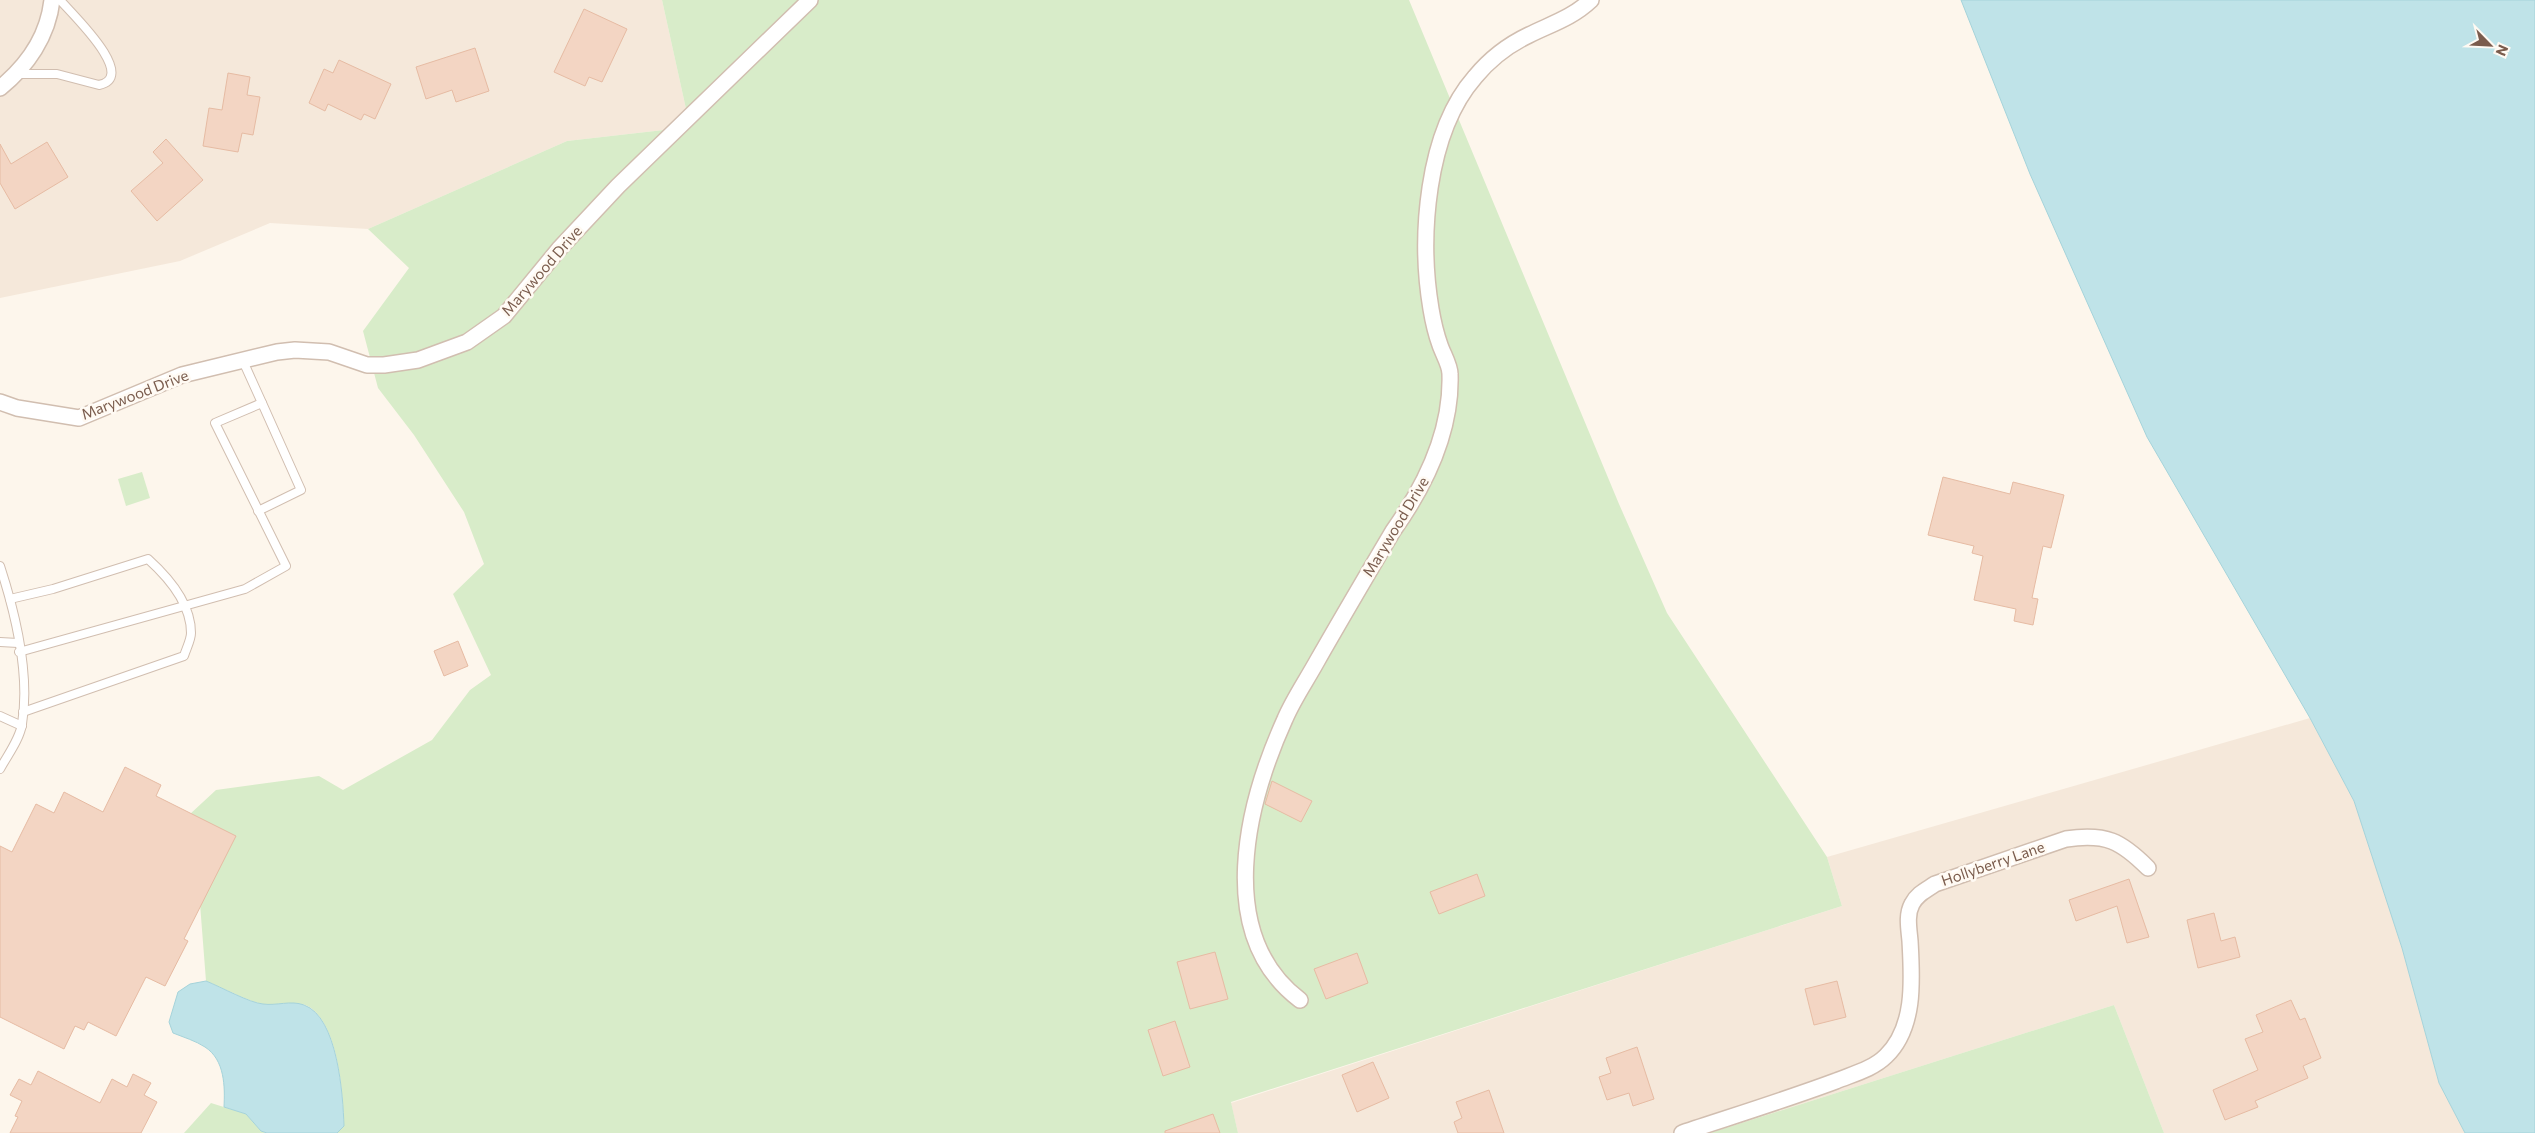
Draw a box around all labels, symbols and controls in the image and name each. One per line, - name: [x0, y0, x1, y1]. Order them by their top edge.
- north arrow: [2465, 20, 2515, 70]
- text: N: [2492, 42, 2512, 59]
- street label: Marywood Drive: [497, 222, 585, 319]
- street label: Marywood Drive: [79, 365, 191, 423]
- street label: Marywood Drive: [1358, 473, 1432, 580]
- street label: Hollyberry Lane: [1939, 837, 2047, 889]

